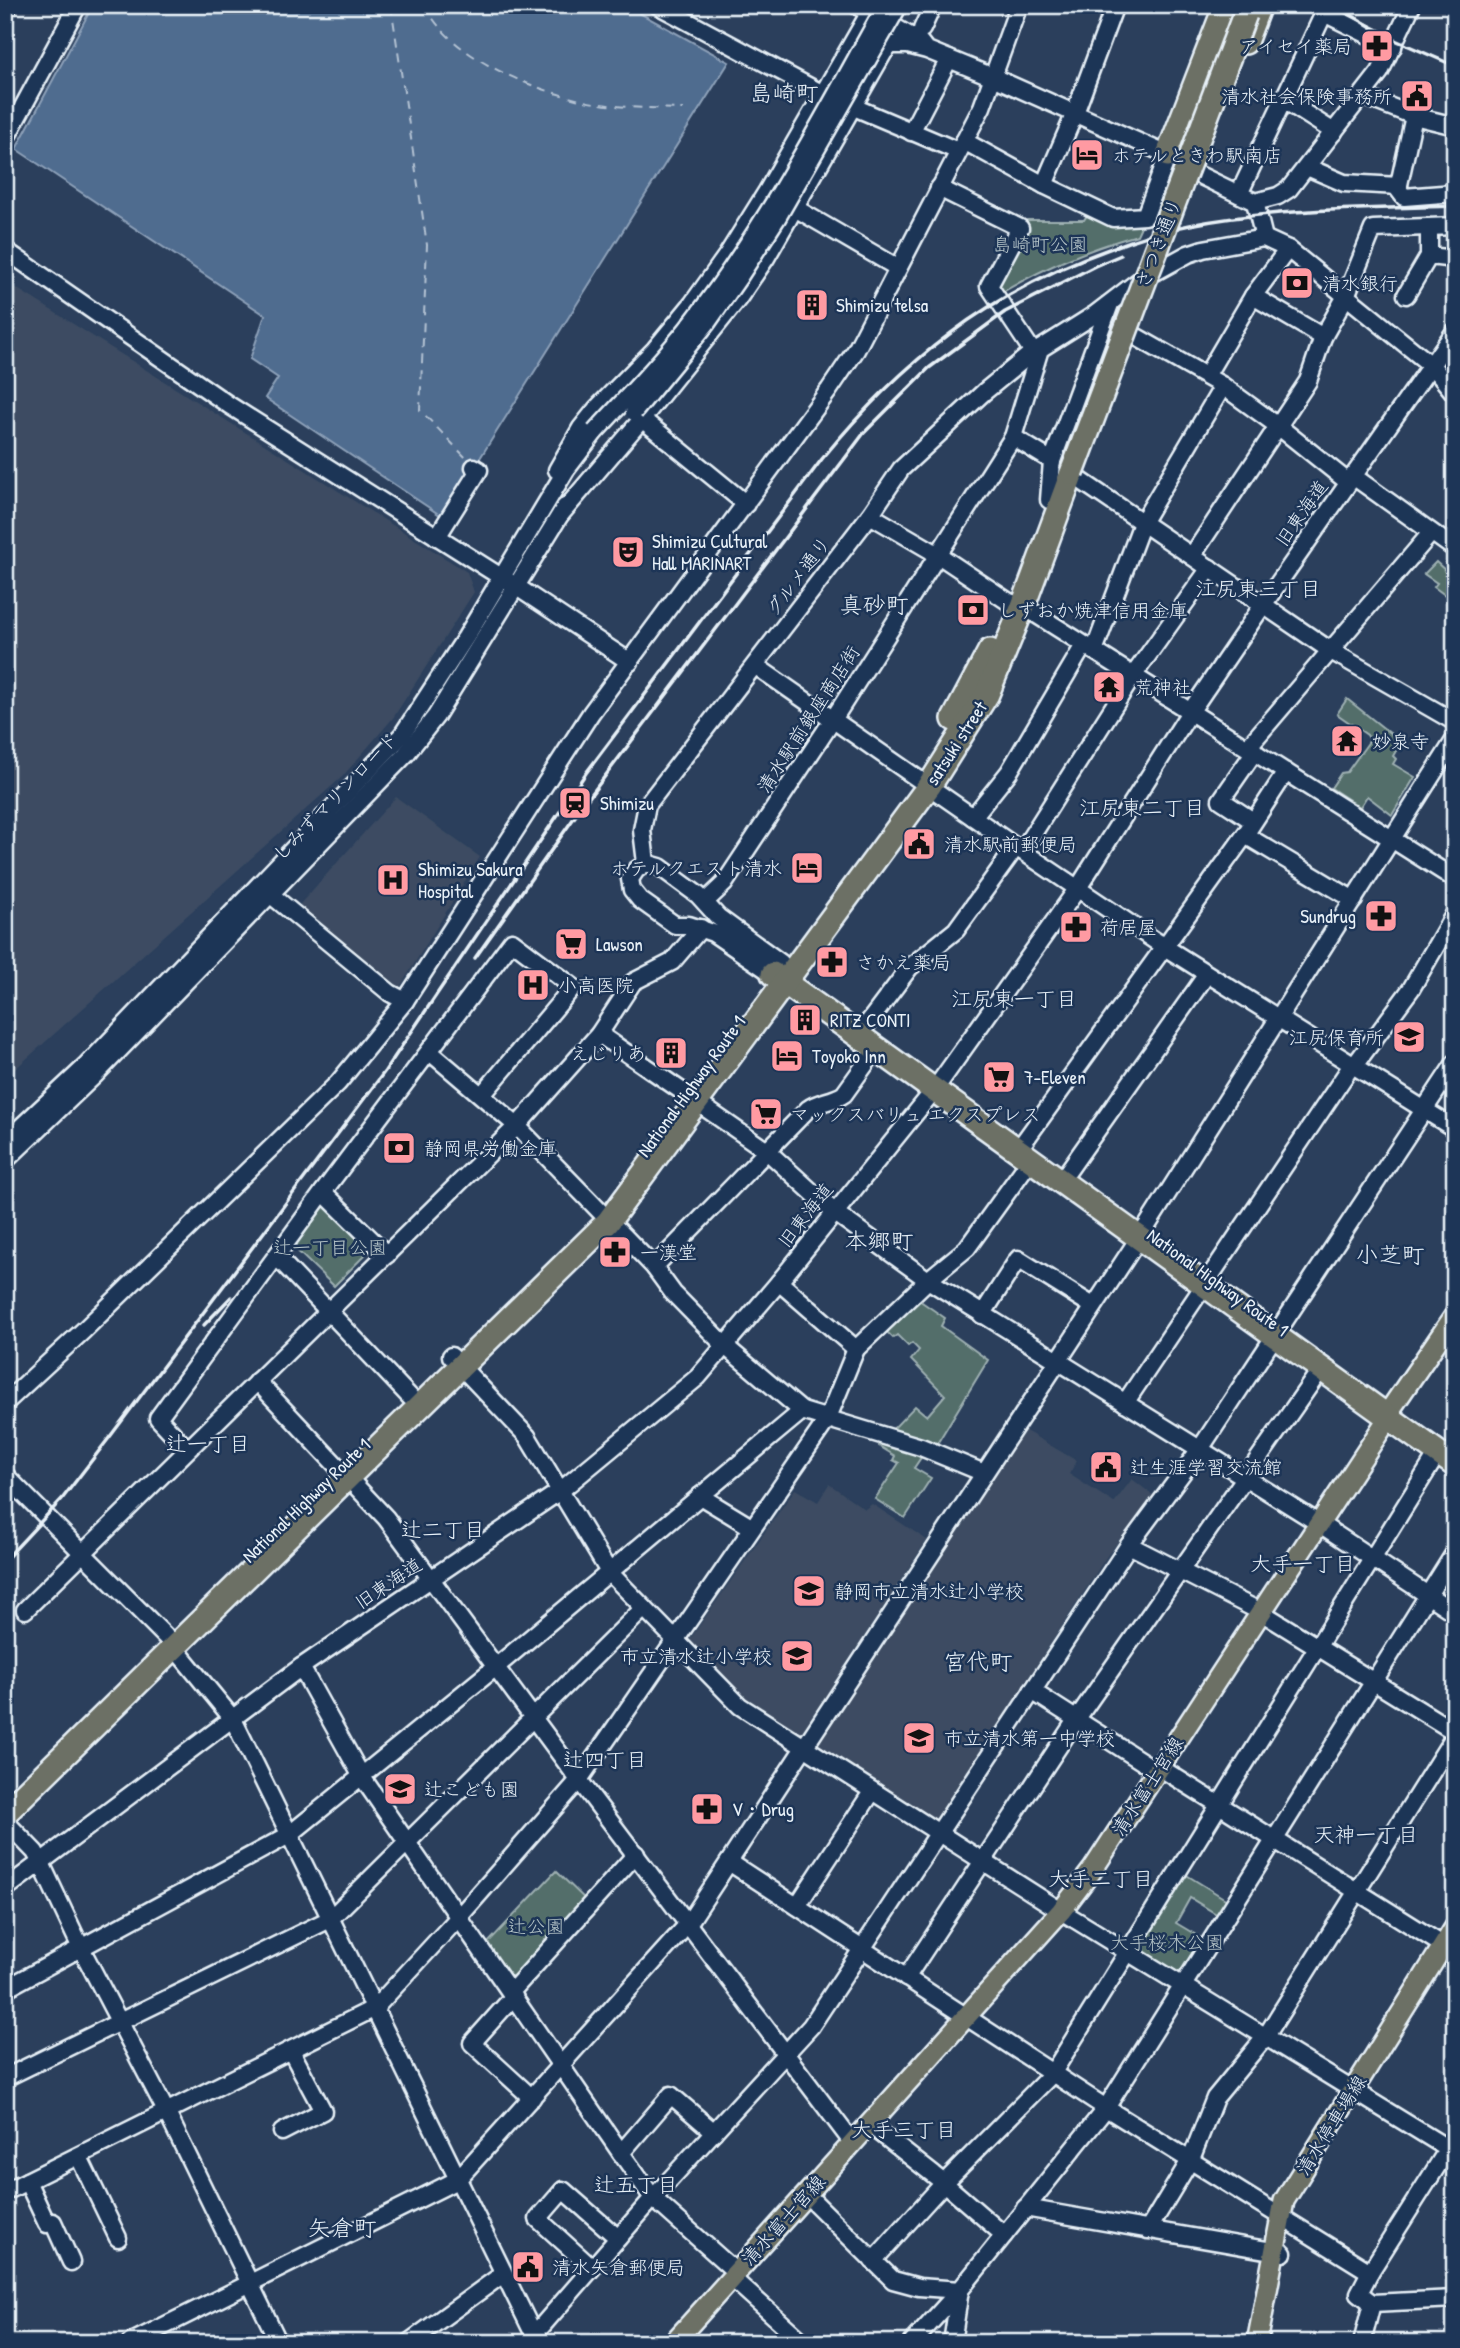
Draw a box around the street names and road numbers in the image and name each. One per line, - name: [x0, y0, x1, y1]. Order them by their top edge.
- street label: さつき通り: [1129, 194, 1187, 292]
- street label: 旧東海道: [1269, 474, 1333, 552]
- street label: グルメ通り: [759, 531, 837, 621]
- street label: 清水駅前銀座商店街: [751, 640, 865, 798]
- street label: satsuki street: [919, 695, 993, 790]
- street label: しみずマリンロード: [267, 726, 403, 866]
- street label: National Highway Route 1: [631, 1010, 751, 1162]
- street label: 旧東海道: [771, 1177, 839, 1253]
- street label: National Highway Route 1: [1142, 1222, 1294, 1342]
- street label: National Highway Route 1: [236, 1432, 376, 1568]
- street label: 旧東海道: [349, 1551, 427, 1615]
- street label: 清水富士宮線: [1105, 1731, 1189, 1841]
- street label: 清水停車場線: [1290, 2070, 1372, 2180]
- street label: 清水富士宮線: [735, 2169, 831, 2271]

